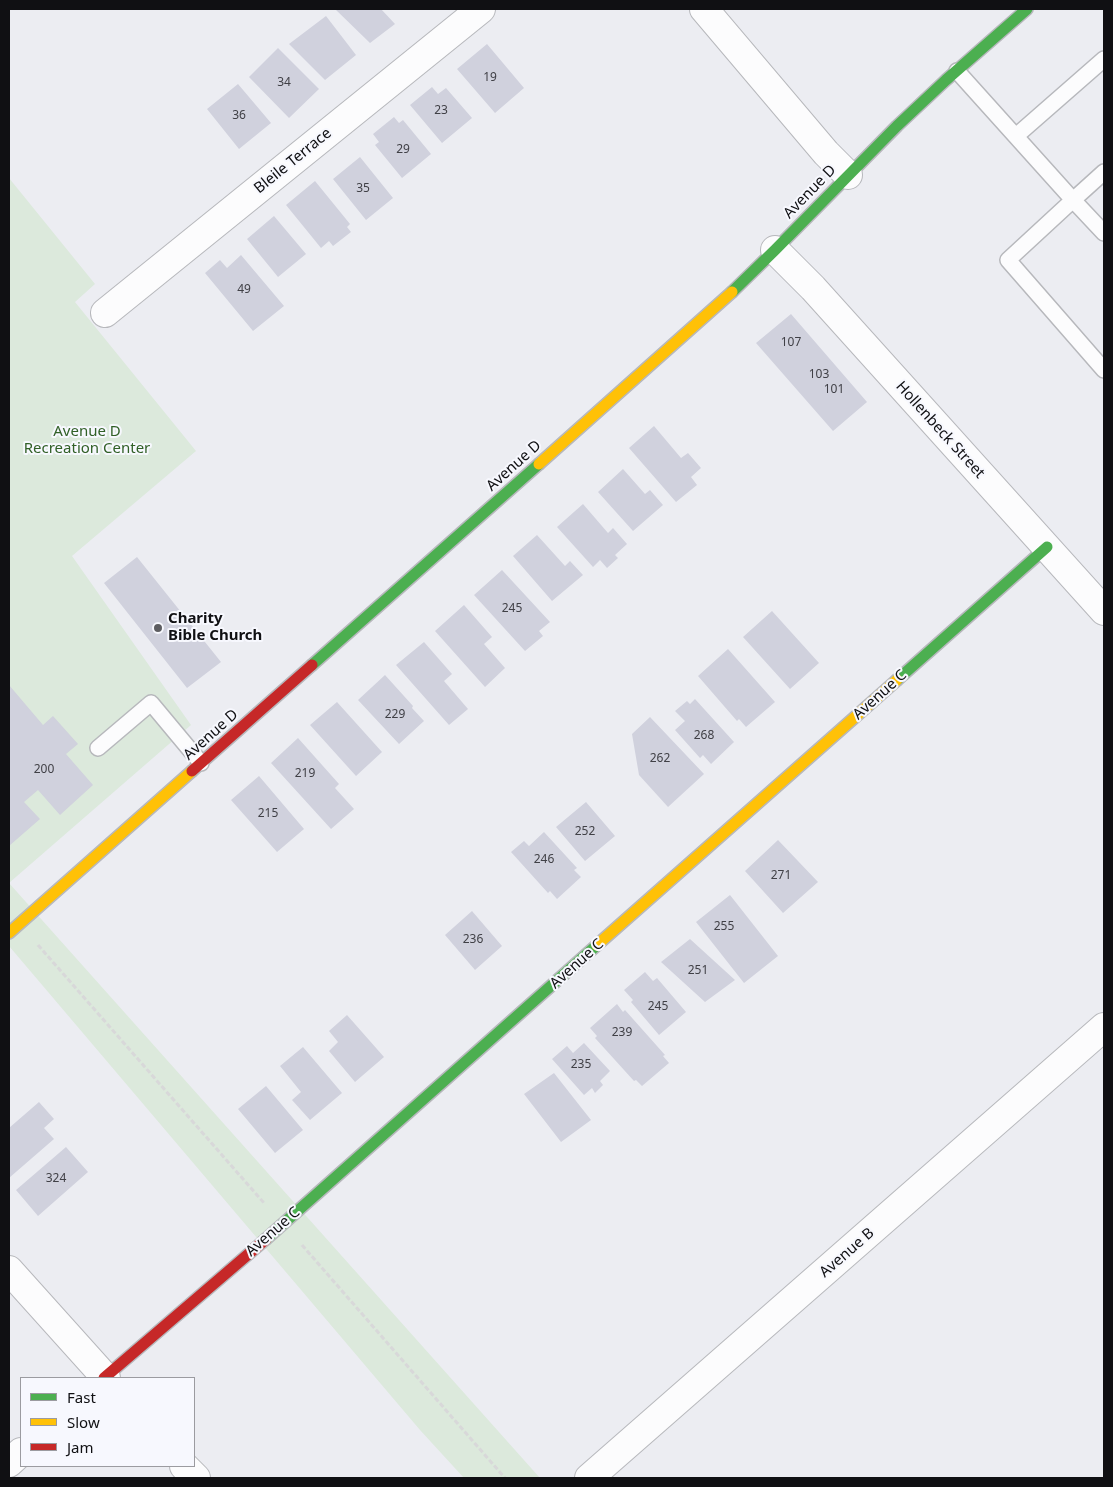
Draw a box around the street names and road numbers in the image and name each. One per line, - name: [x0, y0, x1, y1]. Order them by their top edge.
- street label: Bleile Terrace: [251, 124, 335, 198]
- street label: Avenue D: [780, 161, 840, 223]
- street label: Hollenbeck Street: [892, 378, 988, 482]
- street label: Avenue D: [483, 437, 545, 495]
- street label: Avenue C: [849, 666, 911, 724]
- street label: Avenue D: [180, 706, 242, 764]
- street label: Avenue C: [546, 935, 608, 993]
- street label: Avenue C: [242, 1204, 304, 1260]
- street label: Avenue B: [816, 1224, 878, 1282]

